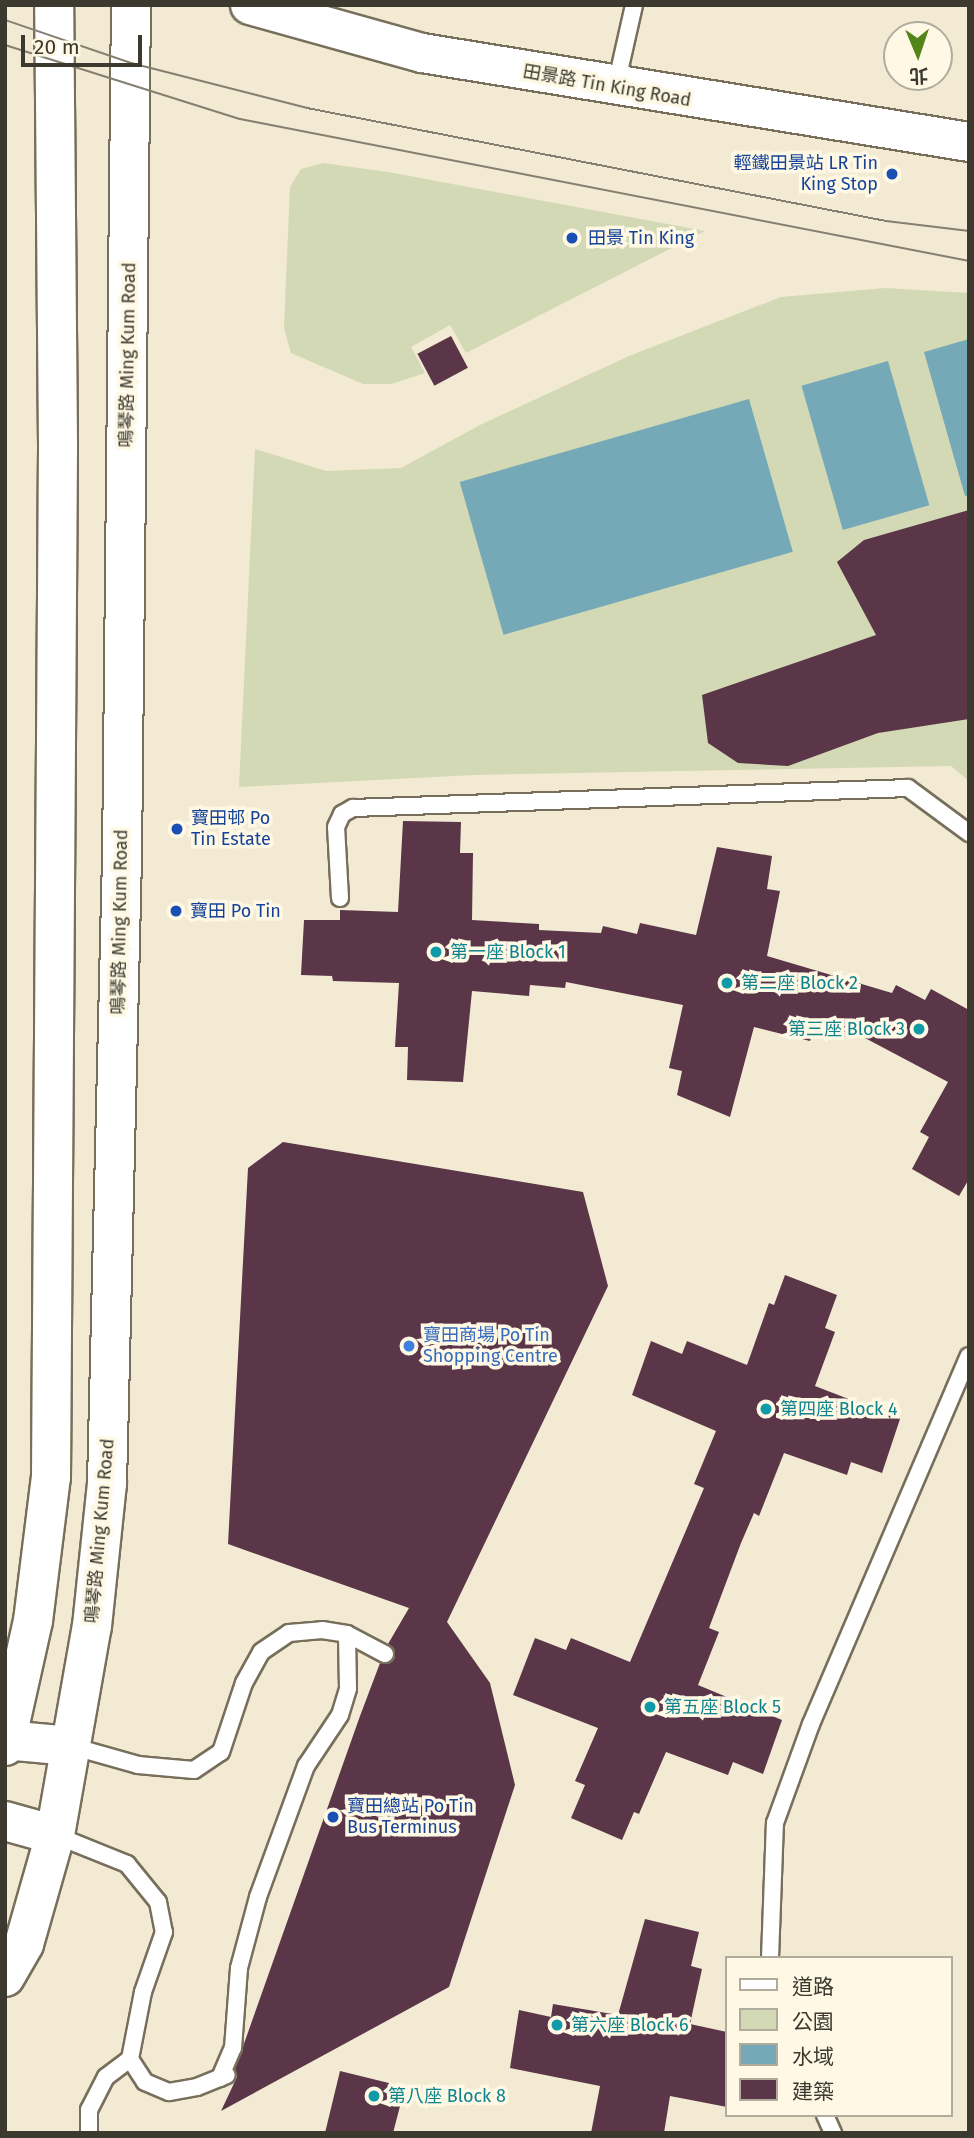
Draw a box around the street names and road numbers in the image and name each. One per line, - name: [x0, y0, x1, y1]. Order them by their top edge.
- street label: 田景路 Tin King Road: [521, 61, 693, 111]
- street label: 鳴琴路 Ming Kum Road: [116, 262, 140, 448]
- street label: 鳴琴路 Ming Kum Road: [108, 829, 132, 1015]
- street label: 鳴琴路 Ming Kum Road: [81, 1438, 119, 1624]

